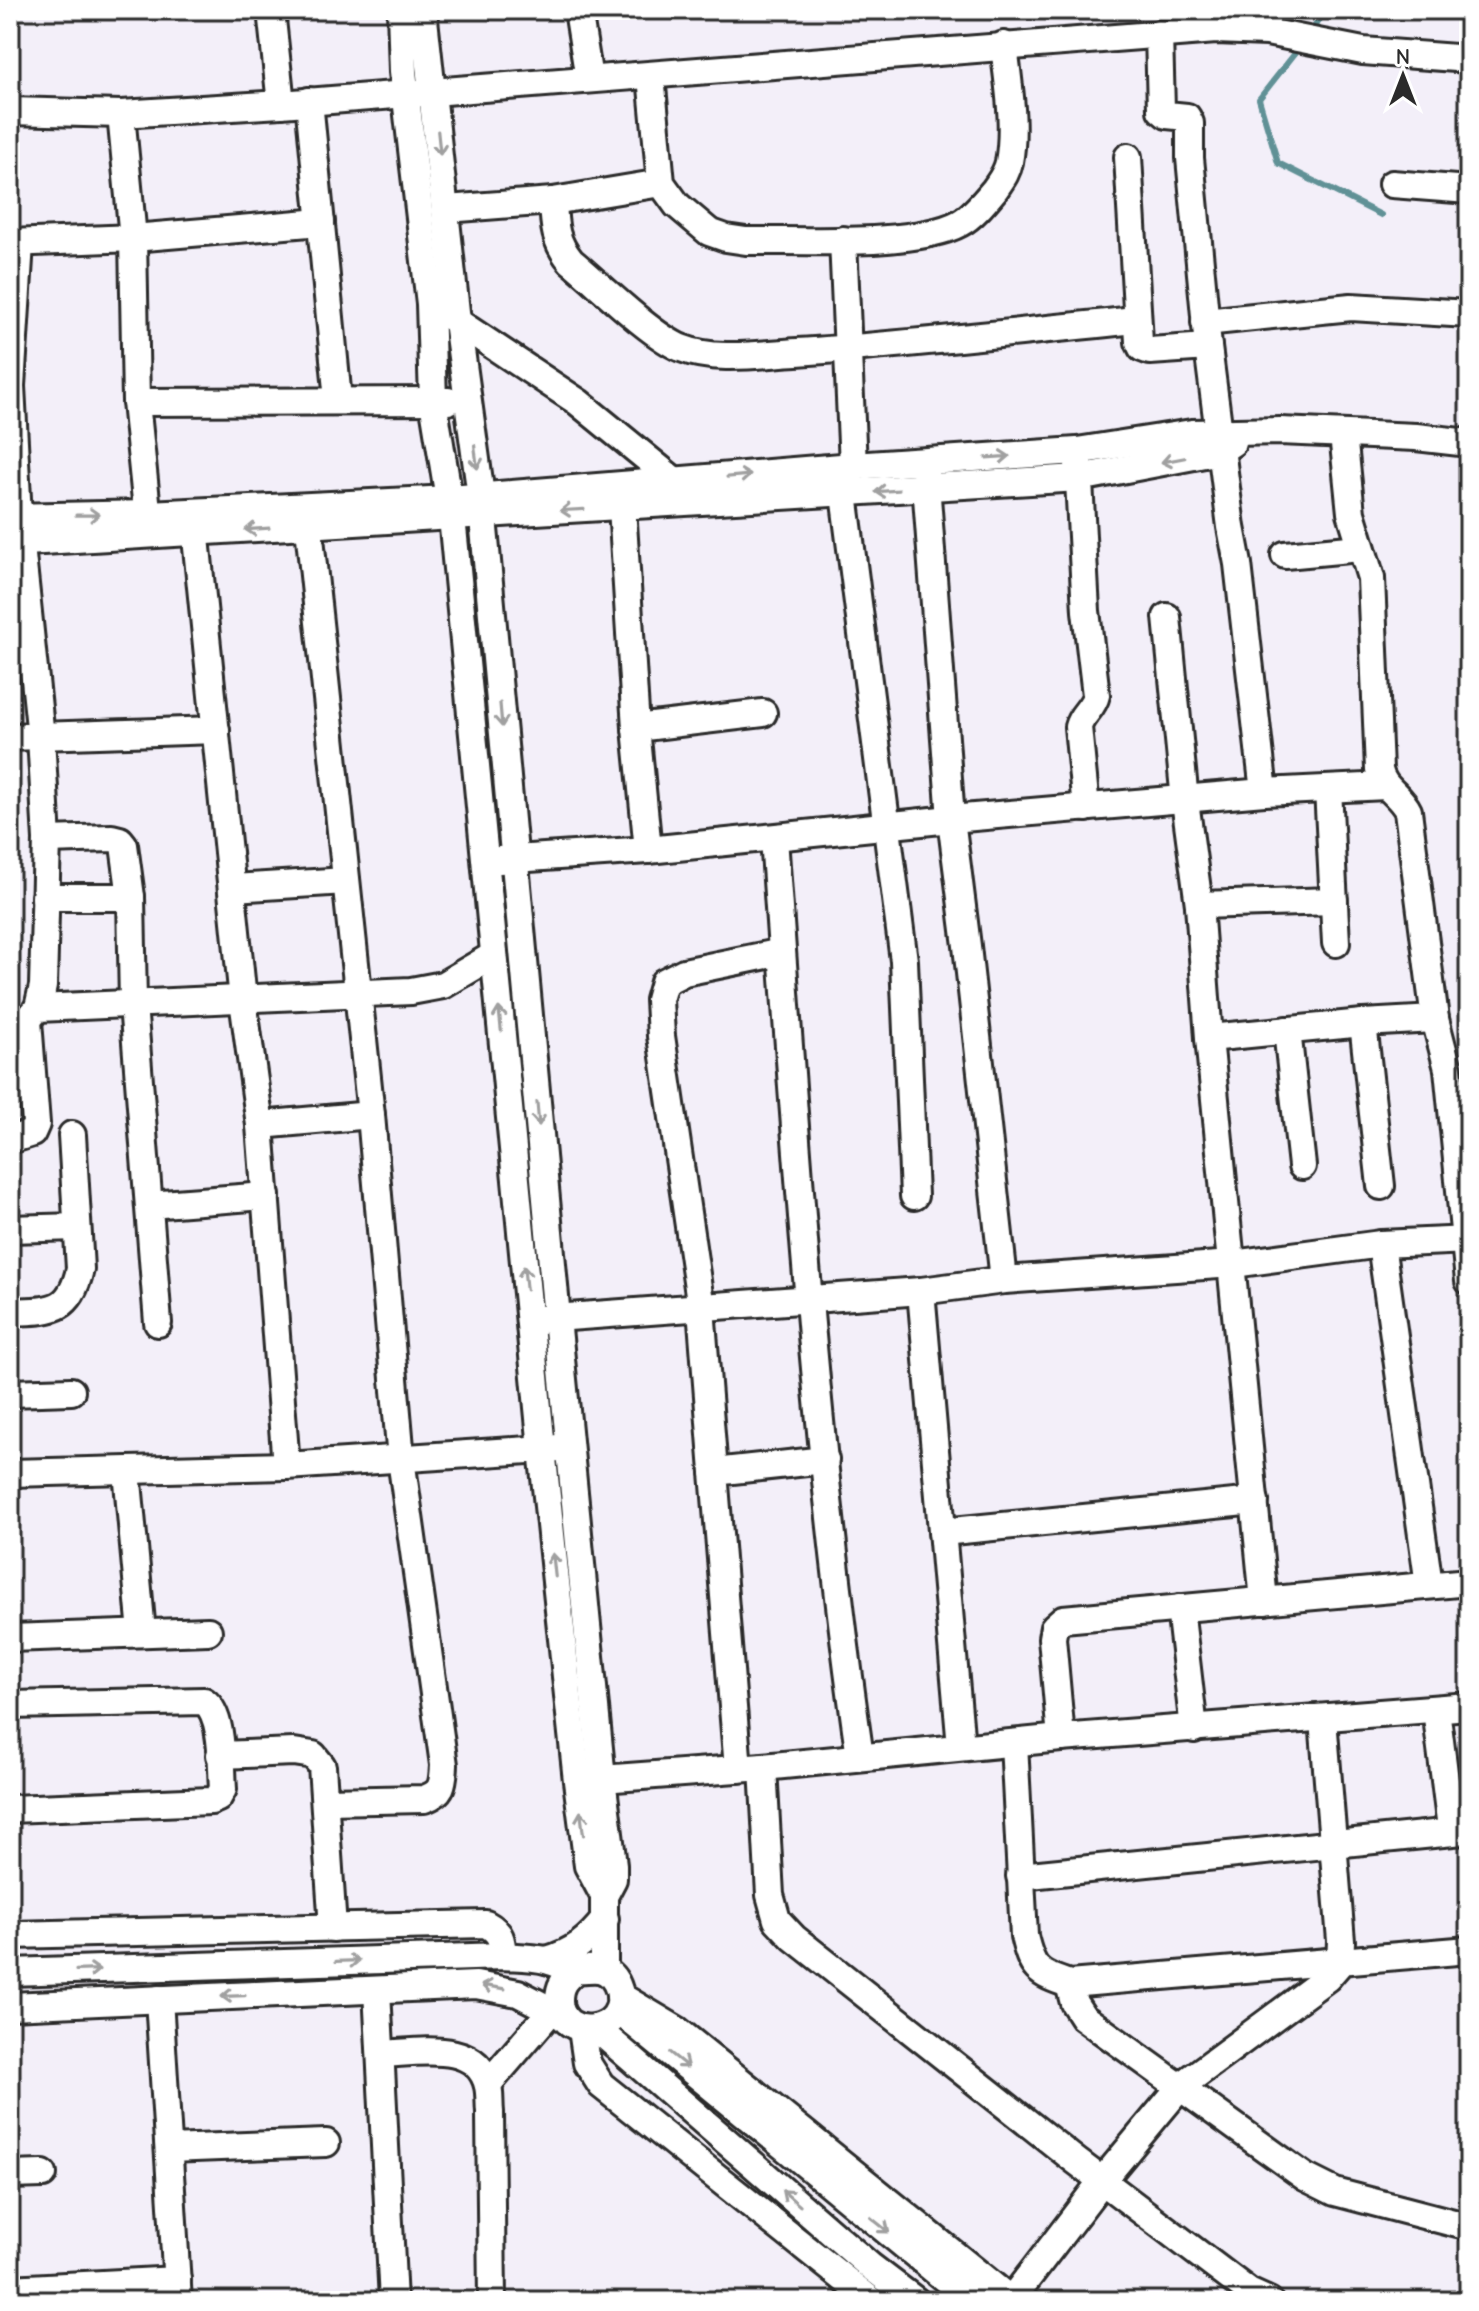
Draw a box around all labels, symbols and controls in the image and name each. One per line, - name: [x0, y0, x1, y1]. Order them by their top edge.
- north arrow: [1363, 36, 1443, 116]
- text: N: [1396, 44, 1410, 70]
- one-way arrow: [431, 129, 446, 156]
- one-way arrow: [469, 444, 484, 469]
- one-way arrow: [984, 449, 1011, 464]
- one-way arrow: [1161, 453, 1186, 468]
- one-way arrow: [725, 468, 752, 483]
- one-way arrow: [874, 484, 901, 499]
- one-way arrow: [559, 503, 586, 518]
- one-way arrow: [74, 508, 101, 523]
- one-way arrow: [244, 522, 271, 537]
- one-way arrow: [494, 702, 509, 728]
- one-way arrow: [493, 1006, 508, 1033]
- one-way arrow: [531, 1100, 546, 1127]
- one-way arrow: [518, 1265, 533, 1292]
- one-way arrow: [546, 1552, 561, 1578]
- one-way arrow: [575, 1810, 590, 1837]
- one-way arrow: [334, 1954, 361, 1969]
- one-way arrow: [74, 1962, 101, 1977]
- one-way arrow: [480, 1979, 506, 1994]
- one-way arrow: [220, 1989, 247, 2004]
- one-way arrow: [669, 2051, 690, 2069]
- one-way arrow: [781, 2189, 802, 2207]
- one-way arrow: [869, 2217, 890, 2234]

